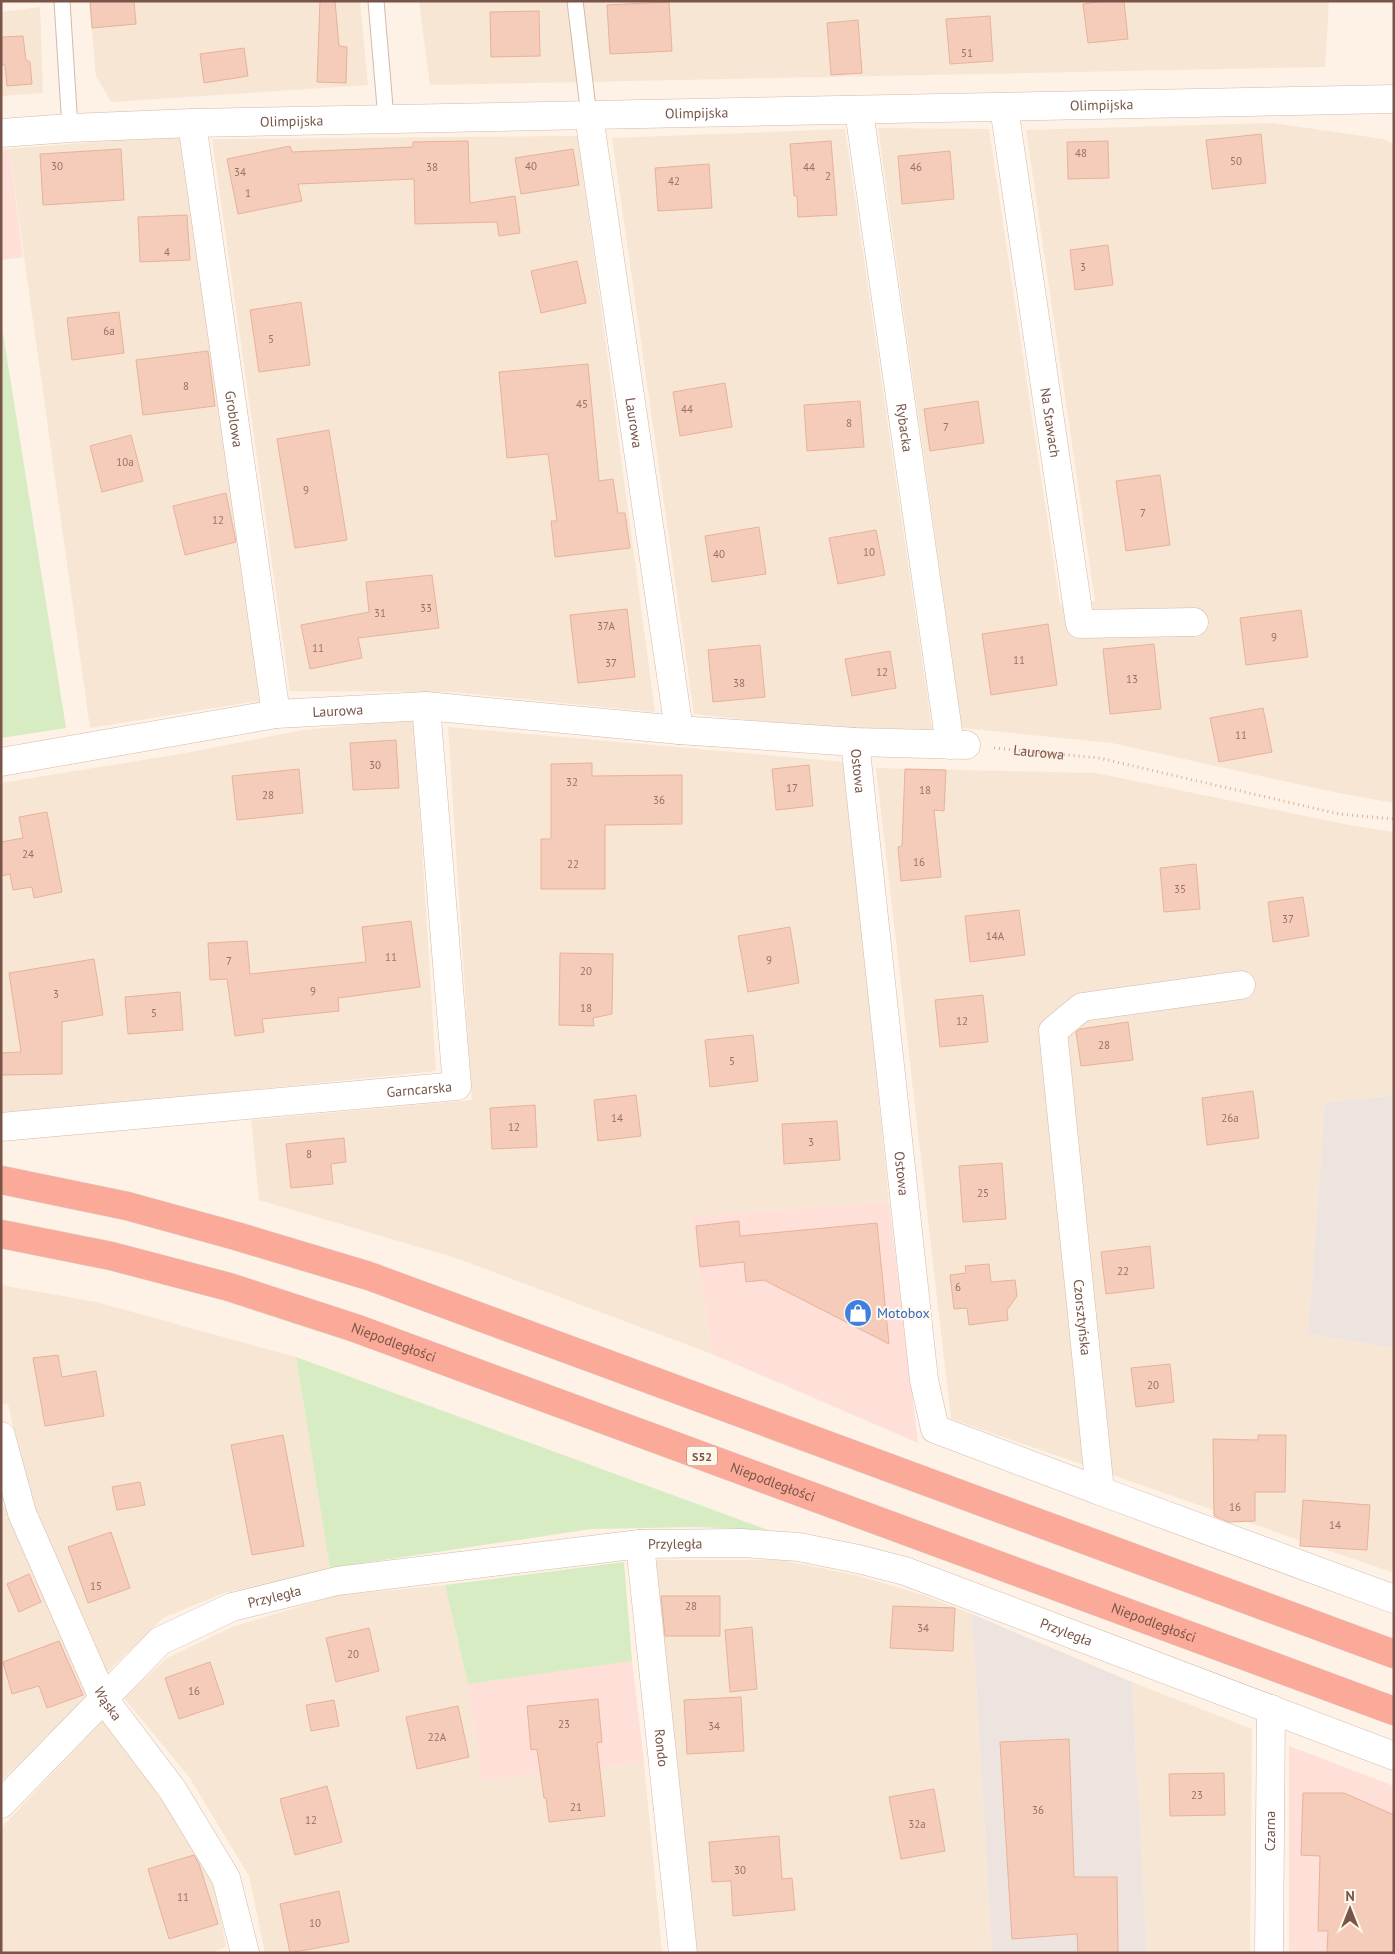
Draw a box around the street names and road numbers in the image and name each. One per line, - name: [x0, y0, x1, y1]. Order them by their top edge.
- street label: Olimpijska: [1070, 95, 1133, 114]
- street label: Olimpijska: [665, 103, 729, 123]
- street label: Olimpijska: [260, 111, 324, 131]
- street label: Na Stawach: [1036, 386, 1064, 459]
- street label: Groblowa: [221, 389, 247, 449]
- street label: Laurowa: [621, 396, 647, 449]
- street label: Rybacka: [892, 402, 917, 453]
- street label: Laurowa: [312, 700, 364, 721]
- street label: Laurowa: [1013, 741, 1065, 764]
- street label: Ostowa: [847, 748, 869, 794]
- street label: Garncarska: [386, 1077, 453, 1101]
- street label: Ostowa: [890, 1150, 913, 1197]
- street label: Czorsztyńska: [1069, 1278, 1095, 1356]
- street label: Niepodległości: [349, 1318, 439, 1366]
- road number: S52: [687, 1446, 717, 1465]
- street label: Niepodległości: [728, 1458, 818, 1506]
- street label: Przyległa: [648, 1534, 703, 1553]
- street label: Przyległa: [246, 1581, 303, 1612]
- street label: Niepodległości: [1109, 1599, 1199, 1646]
- street label: Przyległa: [1038, 1614, 1095, 1650]
- street label: Wąska: [90, 1684, 126, 1724]
- street label: Rondo: [651, 1728, 672, 1768]
- street label: Czarna: [1261, 1811, 1279, 1851]

